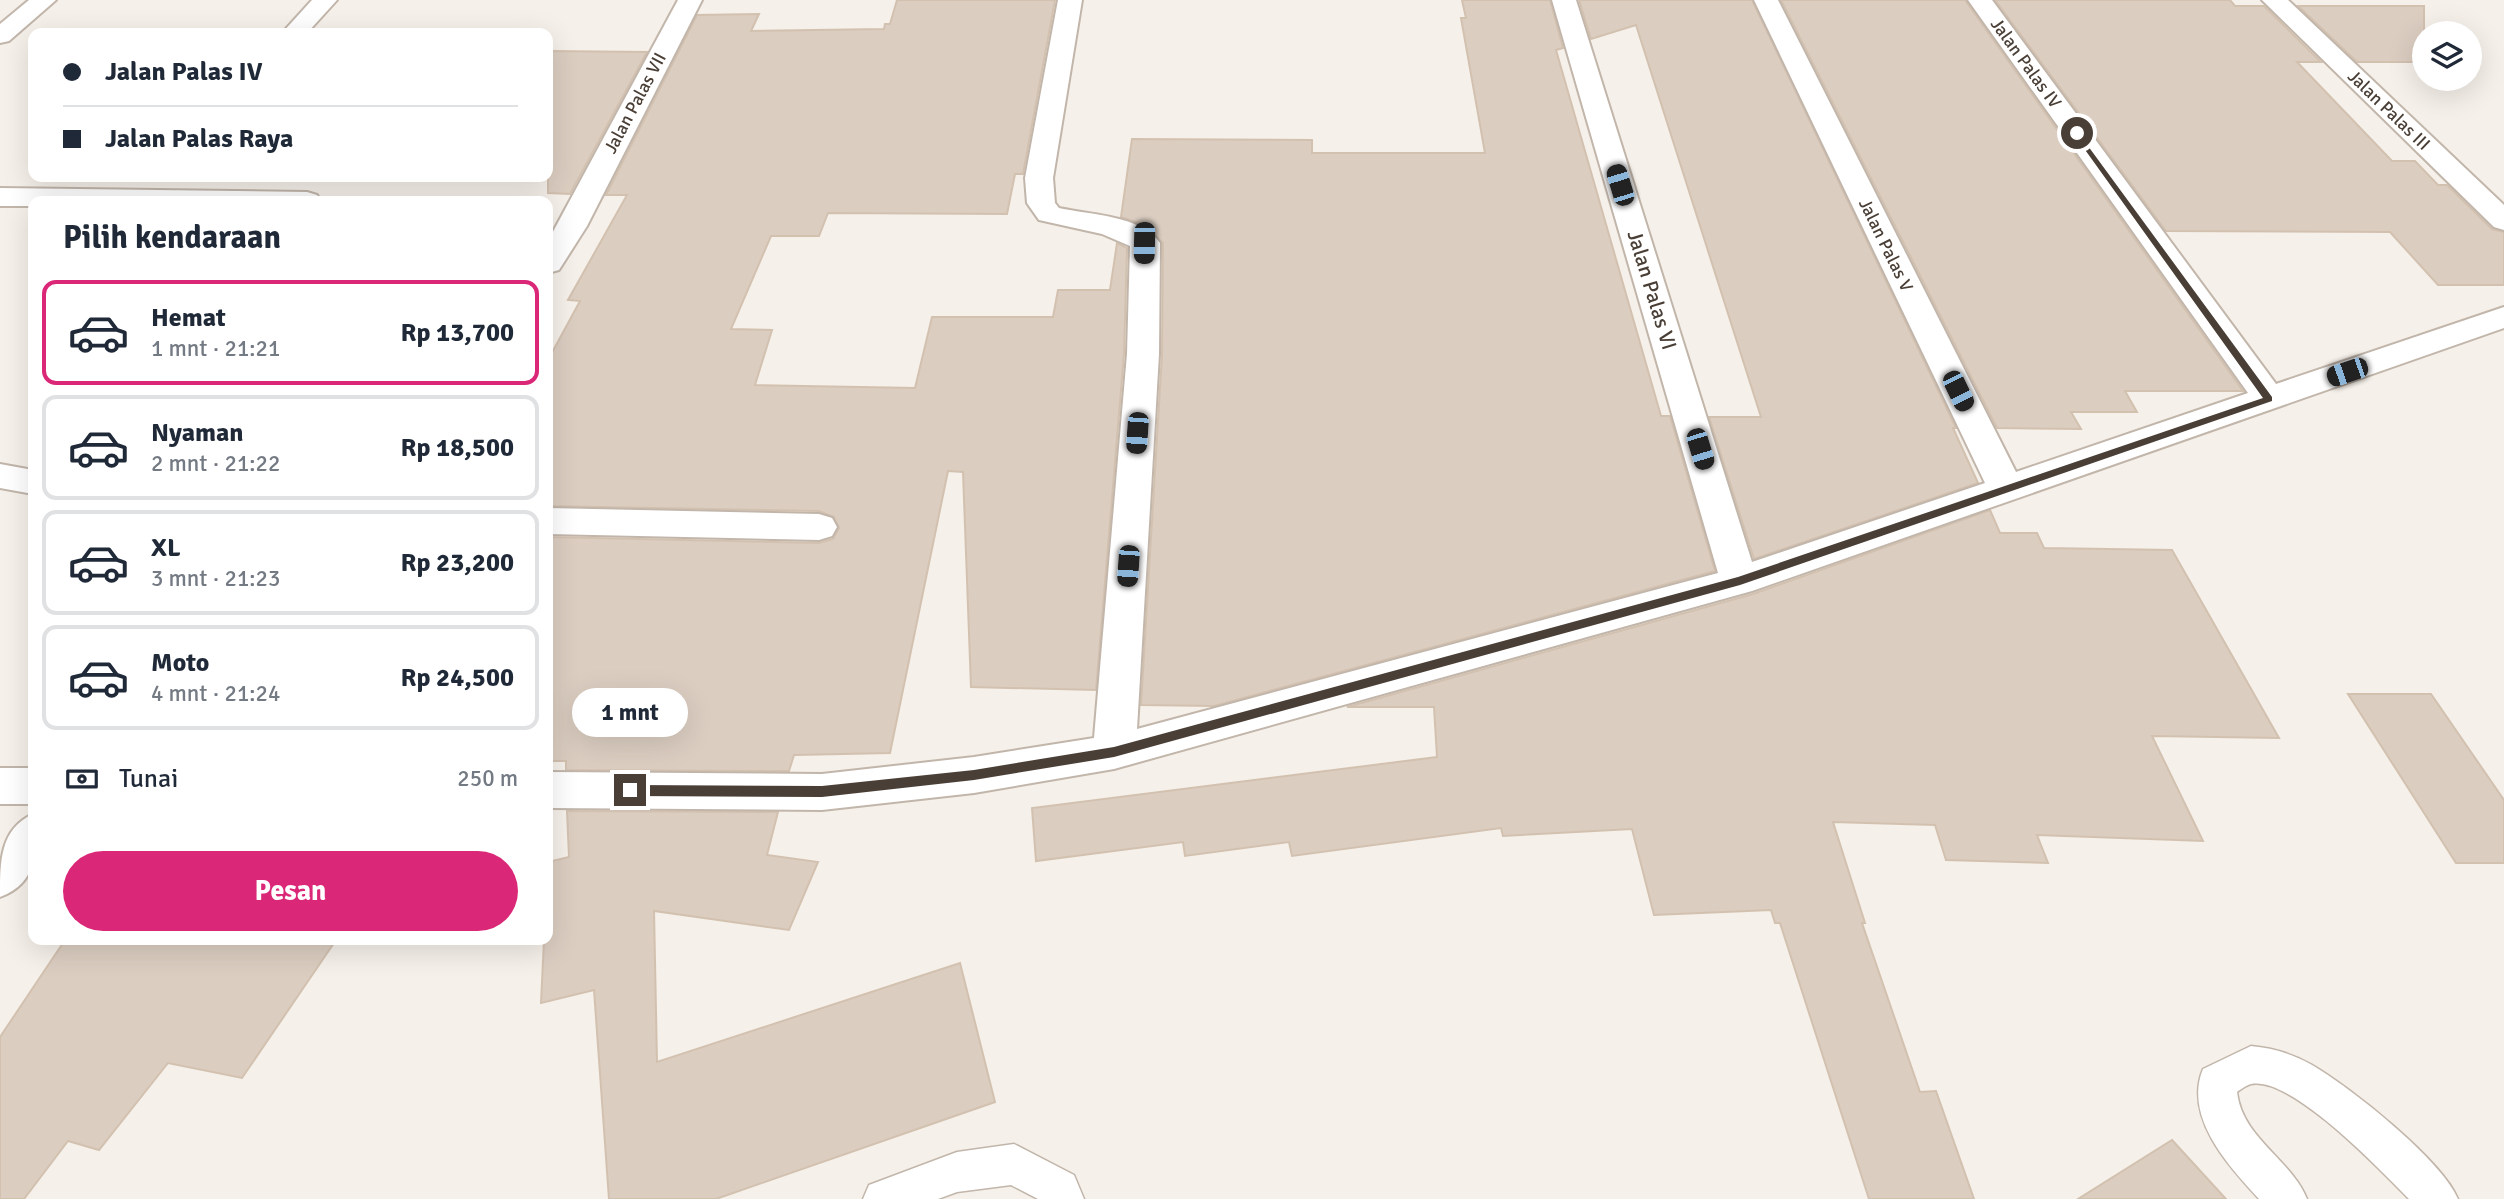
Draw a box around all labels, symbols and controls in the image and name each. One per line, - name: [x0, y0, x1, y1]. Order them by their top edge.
- street label: Jalan Palas IV: [1986, 14, 2066, 113]
- map controls: [2412, 21, 2482, 91]
- button: layers: [2412, 21, 2482, 91]
- street label: Jalan Palas VII: [599, 49, 671, 157]
- text: Jalan Palas IV: [105, 56, 262, 88]
- street label: Jalan Palas III: [2343, 65, 2435, 155]
- route start: [2061, 117, 2093, 149]
- text: Jalan Palas Raya: [105, 123, 293, 155]
- car: [1604, 162, 1637, 208]
- street label: Jalan Palas V: [1854, 195, 1918, 296]
- text: Pilih kendaraan: [63, 218, 281, 257]
- car: [1134, 222, 1155, 264]
- street label: Jalan Palas VI: [1622, 227, 1682, 353]
- icon: car: [67, 301, 130, 364]
- text: Hemat: [151, 302, 226, 334]
- text: Rp 13,700: [400, 317, 514, 349]
- text: 1 mnt · 21:21: [151, 334, 280, 363]
- car: [2324, 355, 2371, 389]
- car: [1940, 368, 1977, 414]
- car: [1126, 411, 1149, 455]
- icon: car: [67, 416, 130, 479]
- text: Nyaman: [151, 417, 244, 449]
- car: [1684, 426, 1717, 472]
- text: Rp 18,500: [400, 432, 514, 464]
- text: 2 mnt · 21:22: [151, 449, 280, 478]
- icon: car: [67, 531, 130, 594]
- text: XL: [151, 532, 181, 564]
- car: [1117, 544, 1140, 588]
- text: Rp 23,200: [400, 547, 514, 579]
- text: 3 mnt · 21:23: [151, 564, 280, 593]
- icon: car: [67, 646, 130, 709]
- text: Moto: [151, 647, 209, 679]
- text: Rp 24,500: [400, 662, 514, 694]
- text: 4 mnt · 21:24: [151, 679, 280, 708]
- callout: 1 mnt: [572, 688, 688, 738]
- text: 1 mnt: [601, 698, 659, 727]
- icon: cash: [63, 760, 101, 798]
- text: Tunai: [119, 763, 178, 795]
- text: 250 m: [457, 764, 518, 793]
- route end: [614, 774, 646, 806]
- button: Pesan: [63, 851, 518, 931]

